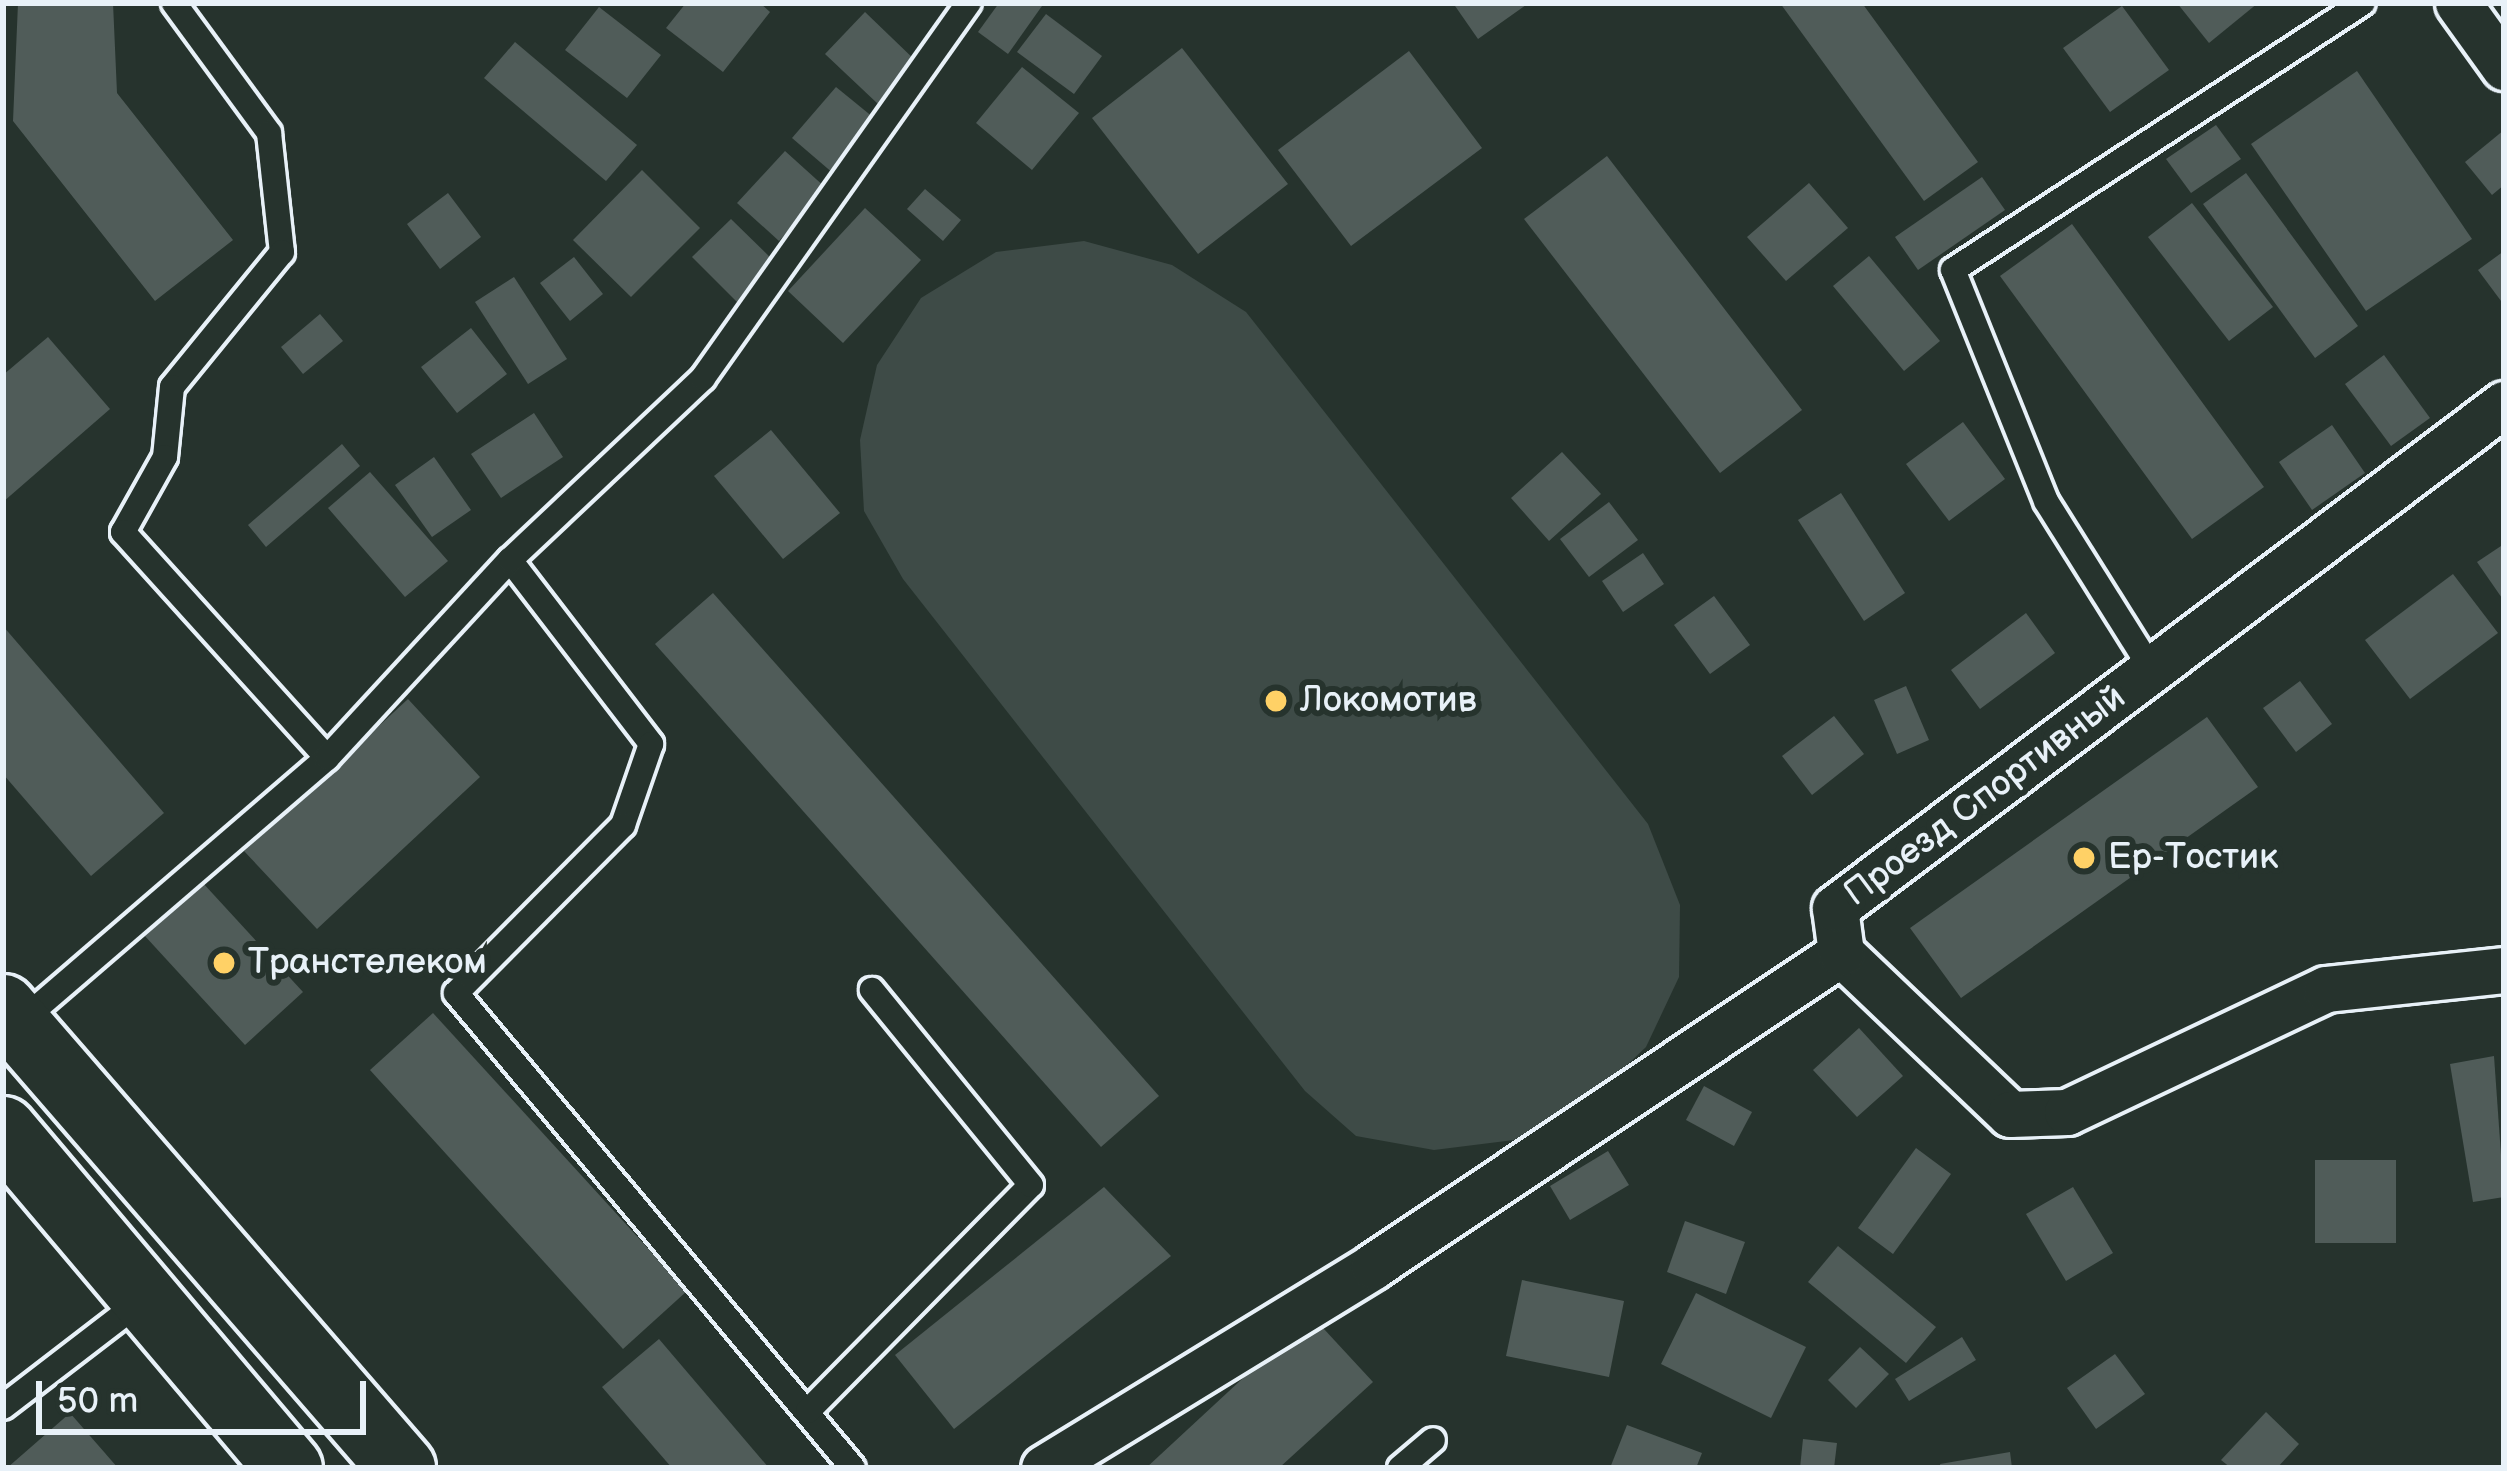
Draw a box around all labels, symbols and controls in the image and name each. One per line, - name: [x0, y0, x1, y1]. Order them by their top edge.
- street label: Проезд Спортивный: [1836, 676, 2134, 916]
- place label: Локомотив: [1300, 679, 1476, 723]
- marker: Локомотив: [1263, 688, 1289, 714]
- place label: Ер-Тостик: [2108, 836, 2278, 880]
- marker: Ер-Тостик: [2071, 845, 2097, 871]
- place label: Транстелеком: [248, 941, 487, 985]
- marker: Транстелеком: [211, 950, 237, 976]
- scale bar: [42, 1357, 372, 1431]
- text: 50 m: [57, 1380, 138, 1423]

